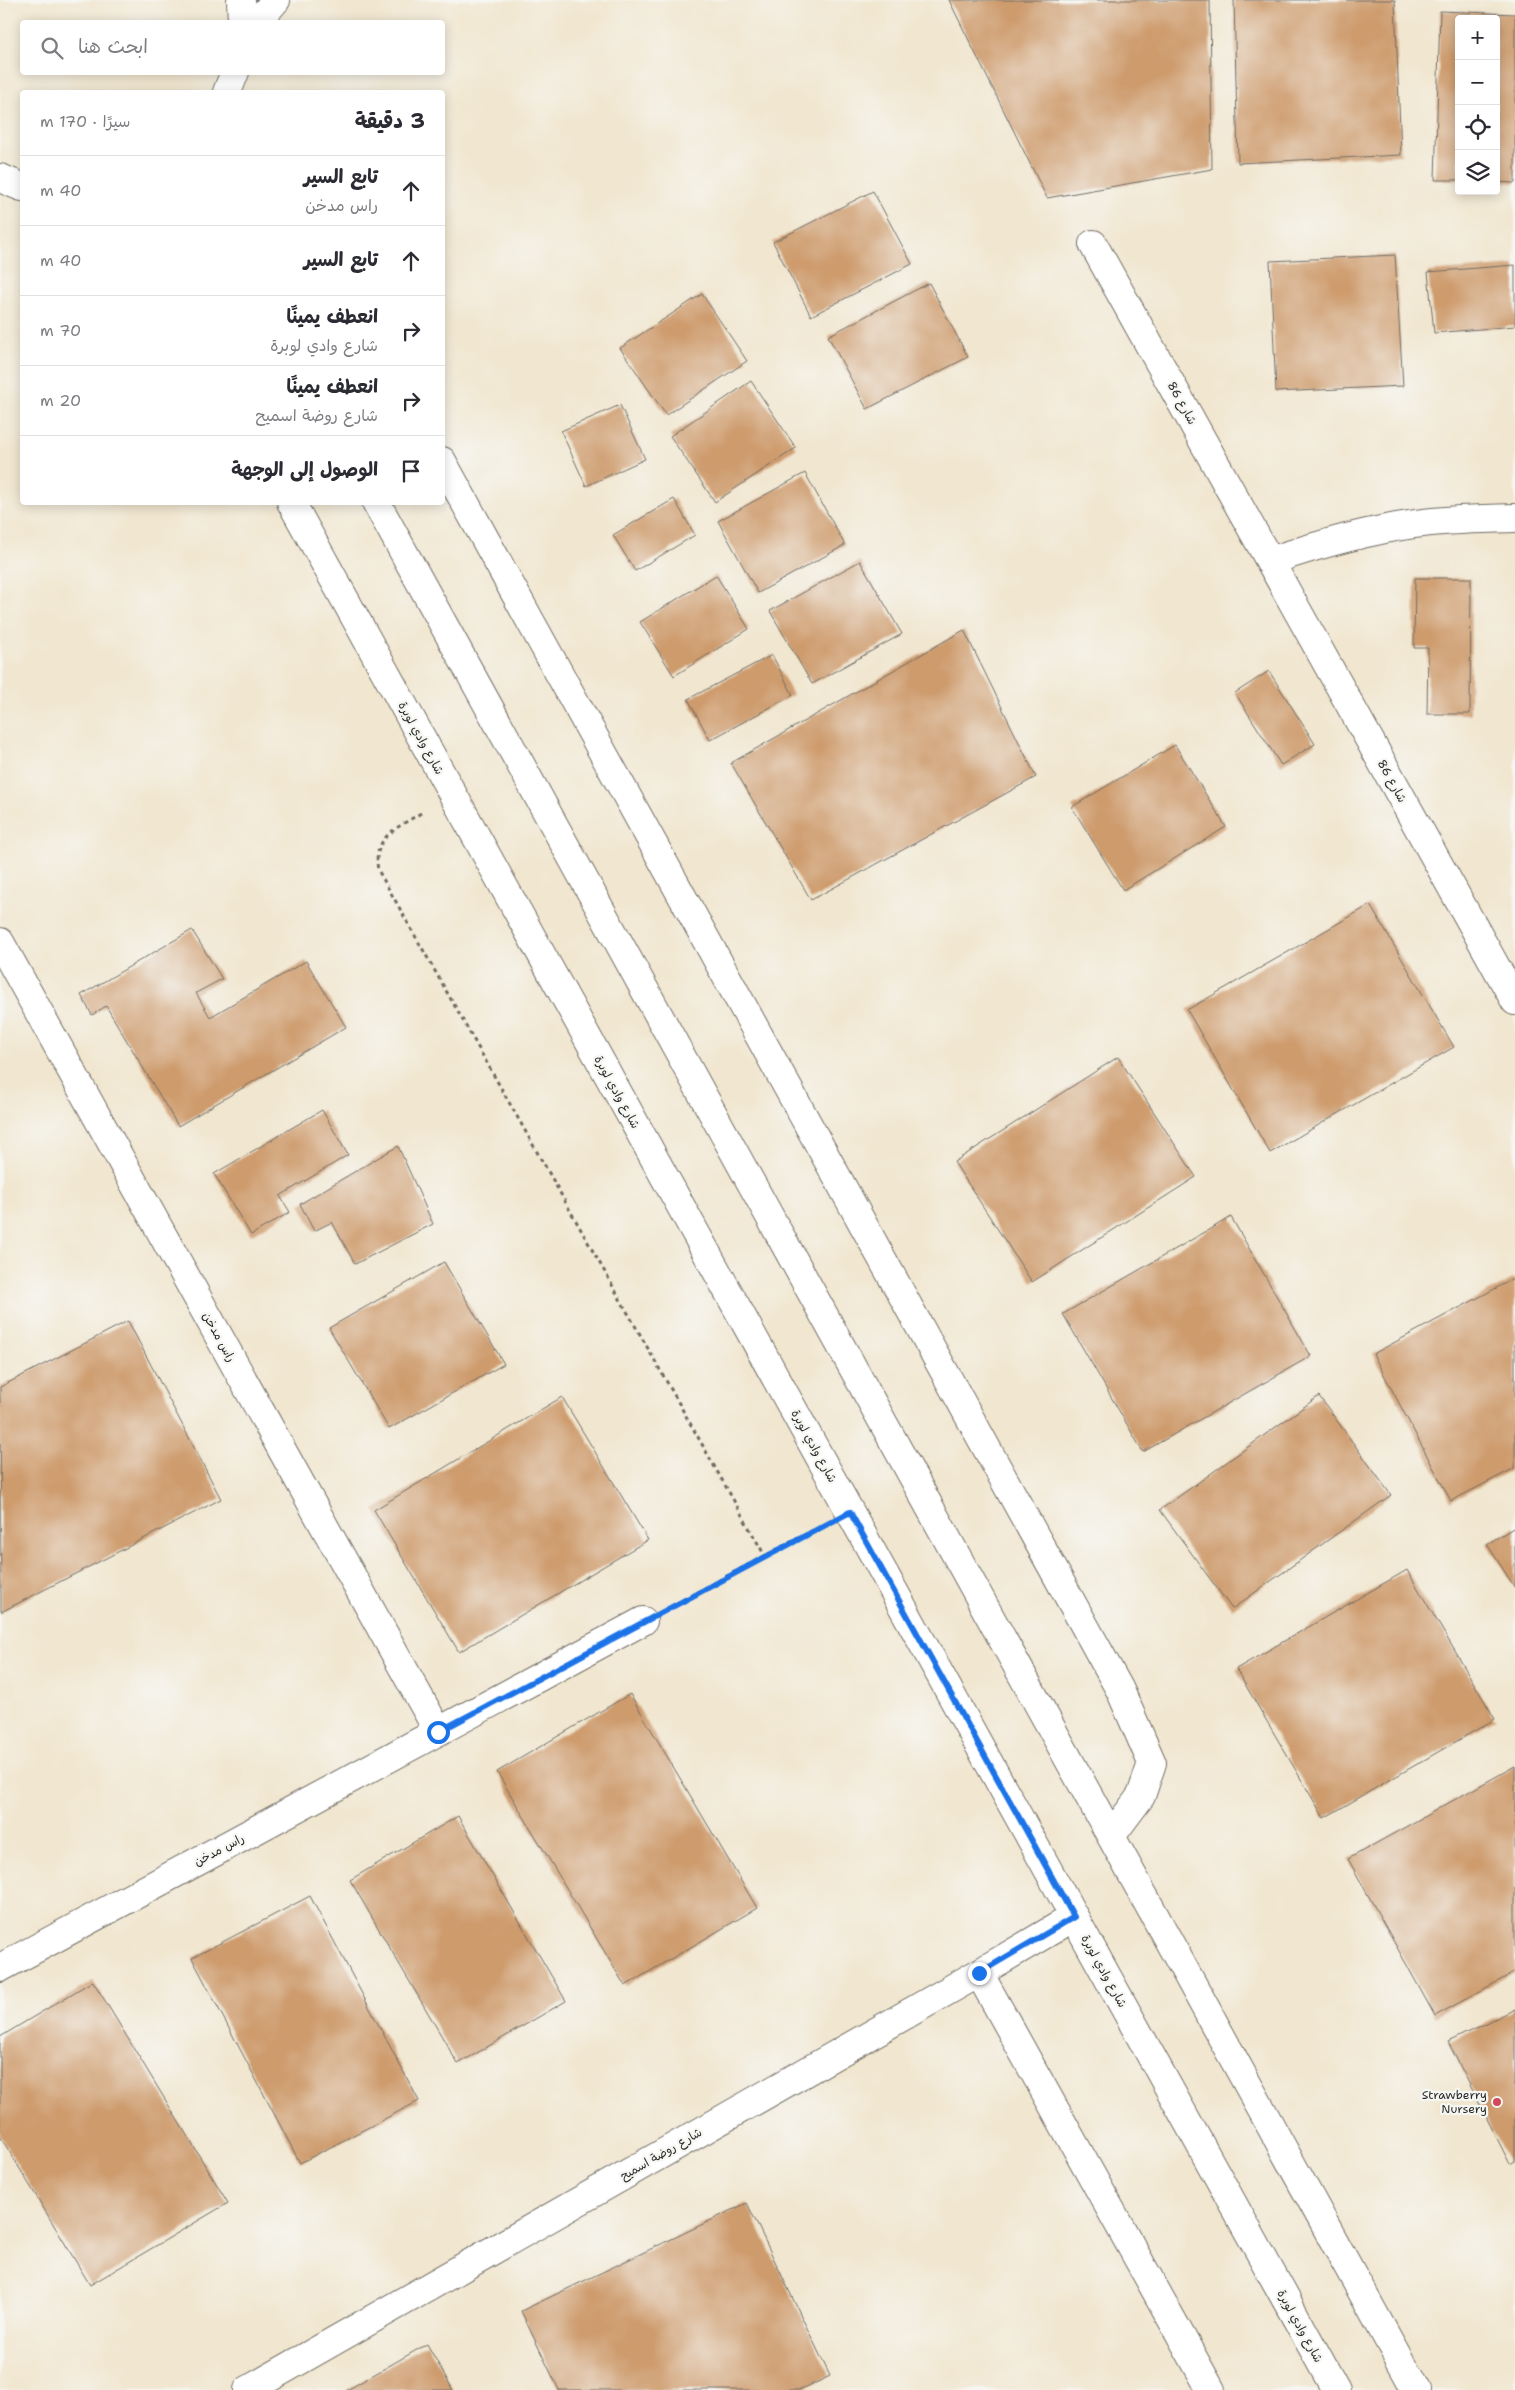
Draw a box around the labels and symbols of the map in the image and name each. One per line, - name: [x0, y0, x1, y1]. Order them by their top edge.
- street label: شارع 86: [1163, 379, 1200, 428]
- street label: شارع وادي لوبرة: [394, 699, 448, 778]
- street label: شارع 86: [1373, 757, 1410, 806]
- street label: شارع وادي لوبرة: [590, 1053, 644, 1132]
- street label: راس مدخن: [199, 1309, 239, 1365]
- street label: شارع وادي لوبرة: [787, 1407, 841, 1486]
- route start: [427, 1721, 450, 1744]
- street label: راس مدخن: [191, 1830, 247, 1870]
- street label: شارع وادي لوبرة: [1077, 1932, 1131, 2011]
- route end: [968, 1962, 991, 1985]
- place label: Strawberry Nursery: [1422, 2087, 1487, 2117]
- marker: Strawberry Nursery: [1491, 2096, 1503, 2108]
- street label: شارع روضة اسميح: [617, 2124, 705, 2185]
- street label: شارع وادي لوبرة: [1273, 2287, 1327, 2366]

